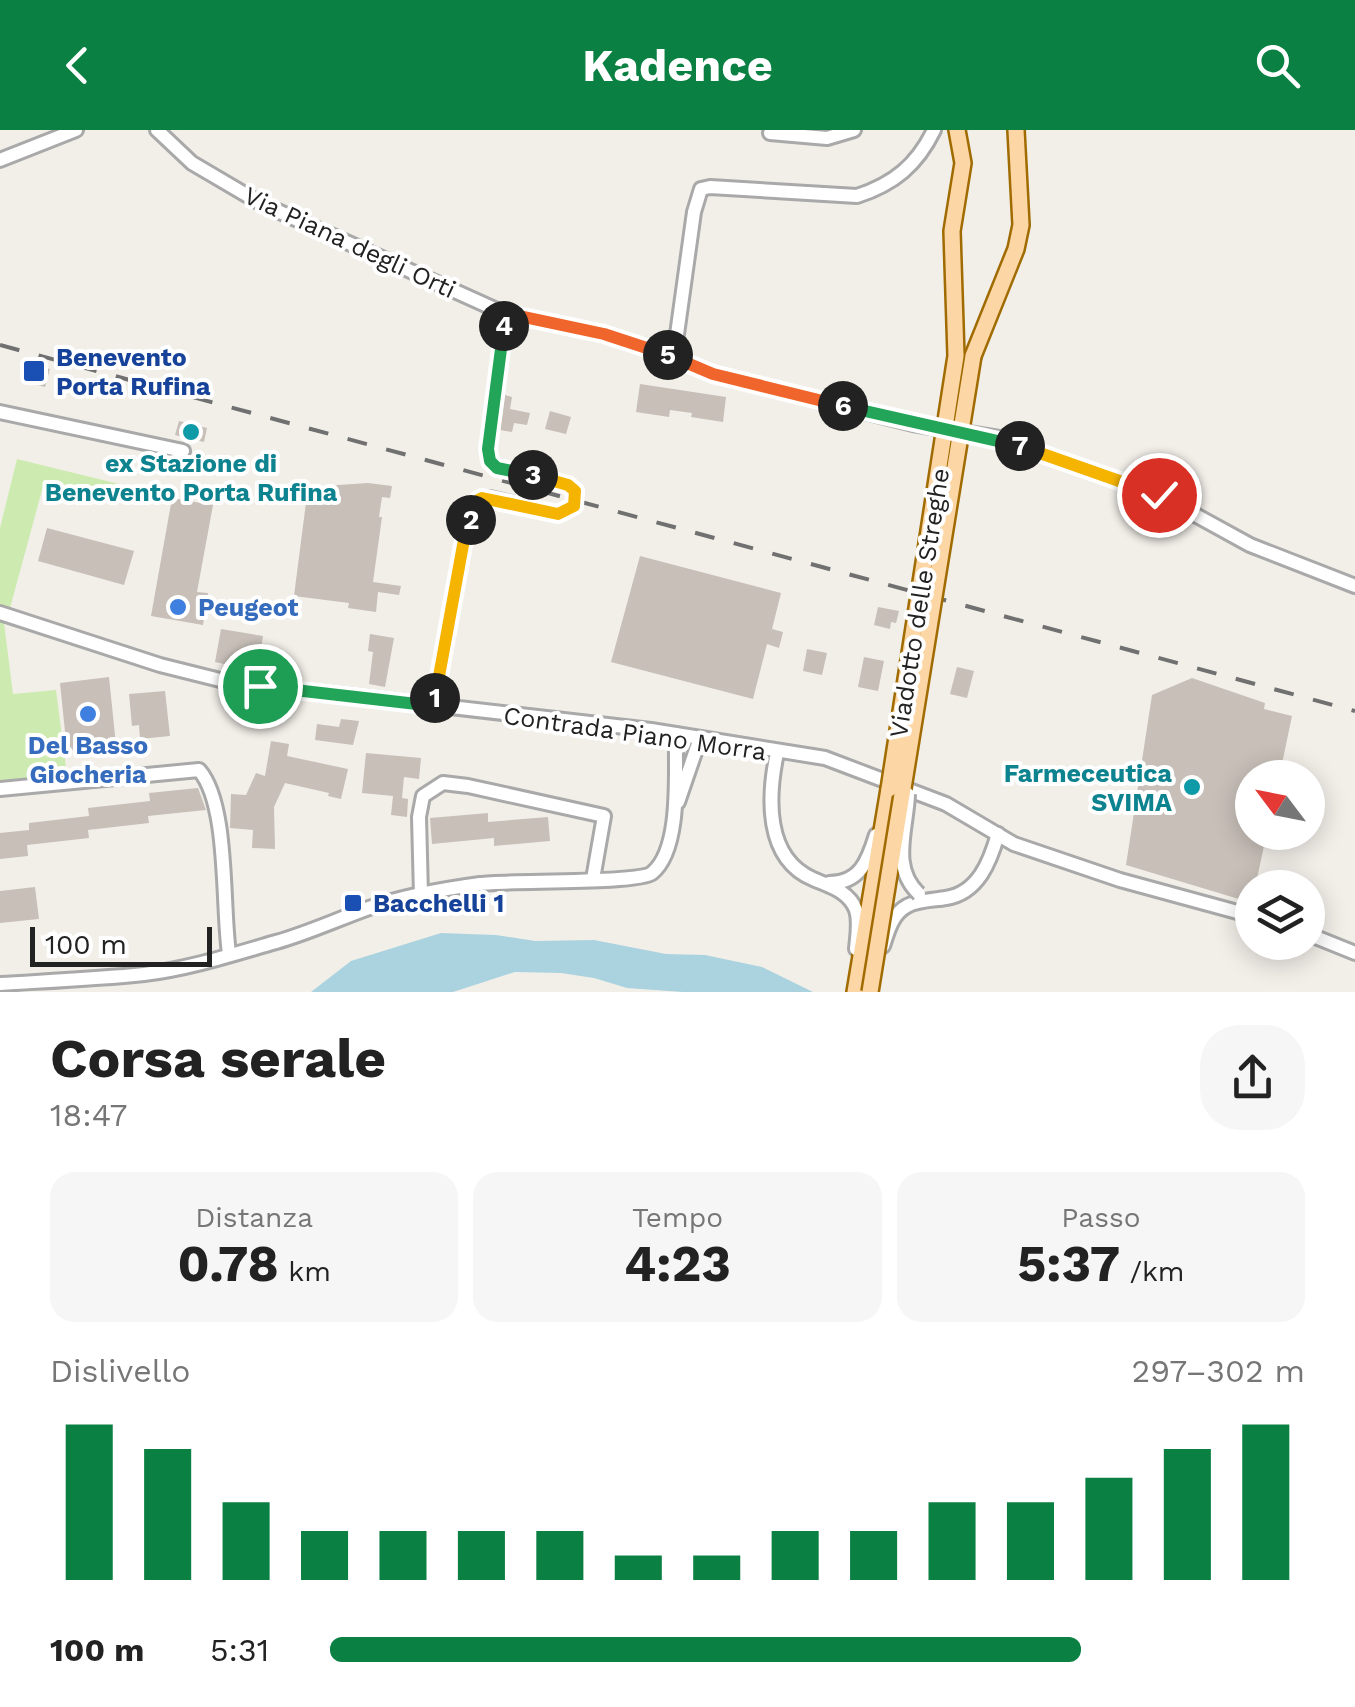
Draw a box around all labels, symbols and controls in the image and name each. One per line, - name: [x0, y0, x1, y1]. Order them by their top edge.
- icon: back: [50, 38, 105, 93]
- icon: search: [1250, 38, 1305, 93]
- text: Kadence: [582, 39, 773, 92]
- street label: Via Piana degli Orti: [239, 181, 460, 304]
- pin: 4: [479, 301, 529, 351]
- text: 4: [495, 309, 513, 342]
- pin: 5: [643, 330, 693, 380]
- text: 5: [660, 338, 676, 371]
- place label: Benevento Porta Rufina: [56, 343, 211, 401]
- marker: Benevento Porta Rufina: [21, 358, 47, 384]
- pin: 6: [818, 381, 868, 431]
- text: 6: [834, 389, 852, 422]
- marker: ex Stazione di Benevento Porta Rufina: [180, 421, 202, 443]
- pin: 7: [995, 421, 1045, 471]
- text: 7: [1011, 429, 1029, 462]
- place label: ex Stazione di Benevento Porta Rufina: [45, 449, 338, 507]
- pin: 3: [508, 450, 558, 500]
- pin: [1117, 453, 1202, 538]
- text: 3: [525, 458, 541, 491]
- street label: Viadotto delle Streghe: [884, 466, 955, 740]
- icon: check: [1132, 468, 1187, 523]
- pin: 2: [446, 495, 496, 545]
- text: 2: [463, 503, 479, 536]
- place label: Peugeot: [198, 593, 299, 622]
- marker: Peugeot: [167, 596, 189, 618]
- pin: [218, 644, 303, 729]
- icon: arrive: [233, 659, 288, 714]
- pin: 1: [410, 673, 460, 723]
- text: 1: [429, 681, 441, 714]
- street label: Contrada Piano Morra: [502, 701, 768, 766]
- marker: Del Basso Giocheria: [77, 703, 99, 725]
- place label: Del Basso Giocheria: [28, 731, 148, 789]
- place label: Farmeceutica SVIMA: [1004, 759, 1173, 817]
- north arrow: [1235, 760, 1325, 850]
- map controls: [1235, 760, 1325, 960]
- marker: Farmeceutica SVIMA: [1181, 776, 1203, 798]
- button: layers: [1235, 870, 1325, 960]
- place label: Bacchelli 1: [373, 889, 504, 918]
- marker: Bacchelli 1: [342, 892, 364, 914]
- scale bar: [30, 922, 212, 966]
- text: 100 m: [45, 928, 127, 961]
- button: share: [1200, 1025, 1305, 1130]
- text: Corsa serale: [50, 1026, 386, 1090]
- text: 18:47: [50, 1096, 128, 1134]
- text: Distanza: [195, 1201, 313, 1234]
- text: Tempo: [632, 1201, 723, 1234]
- text: Passo: [1061, 1201, 1140, 1234]
- text: 0.78: [177, 1234, 279, 1293]
- text: 4:23: [624, 1234, 731, 1293]
- text: 5:37: [1017, 1234, 1120, 1293]
- text: km: [279, 1255, 331, 1288]
- text: /km: [1120, 1255, 1184, 1288]
- text: Dislivello: [50, 1352, 190, 1390]
- text: 297–302 m: [1132, 1352, 1305, 1390]
- text: 100 m: [50, 1631, 144, 1669]
- text: 5:31: [210, 1631, 269, 1669]

